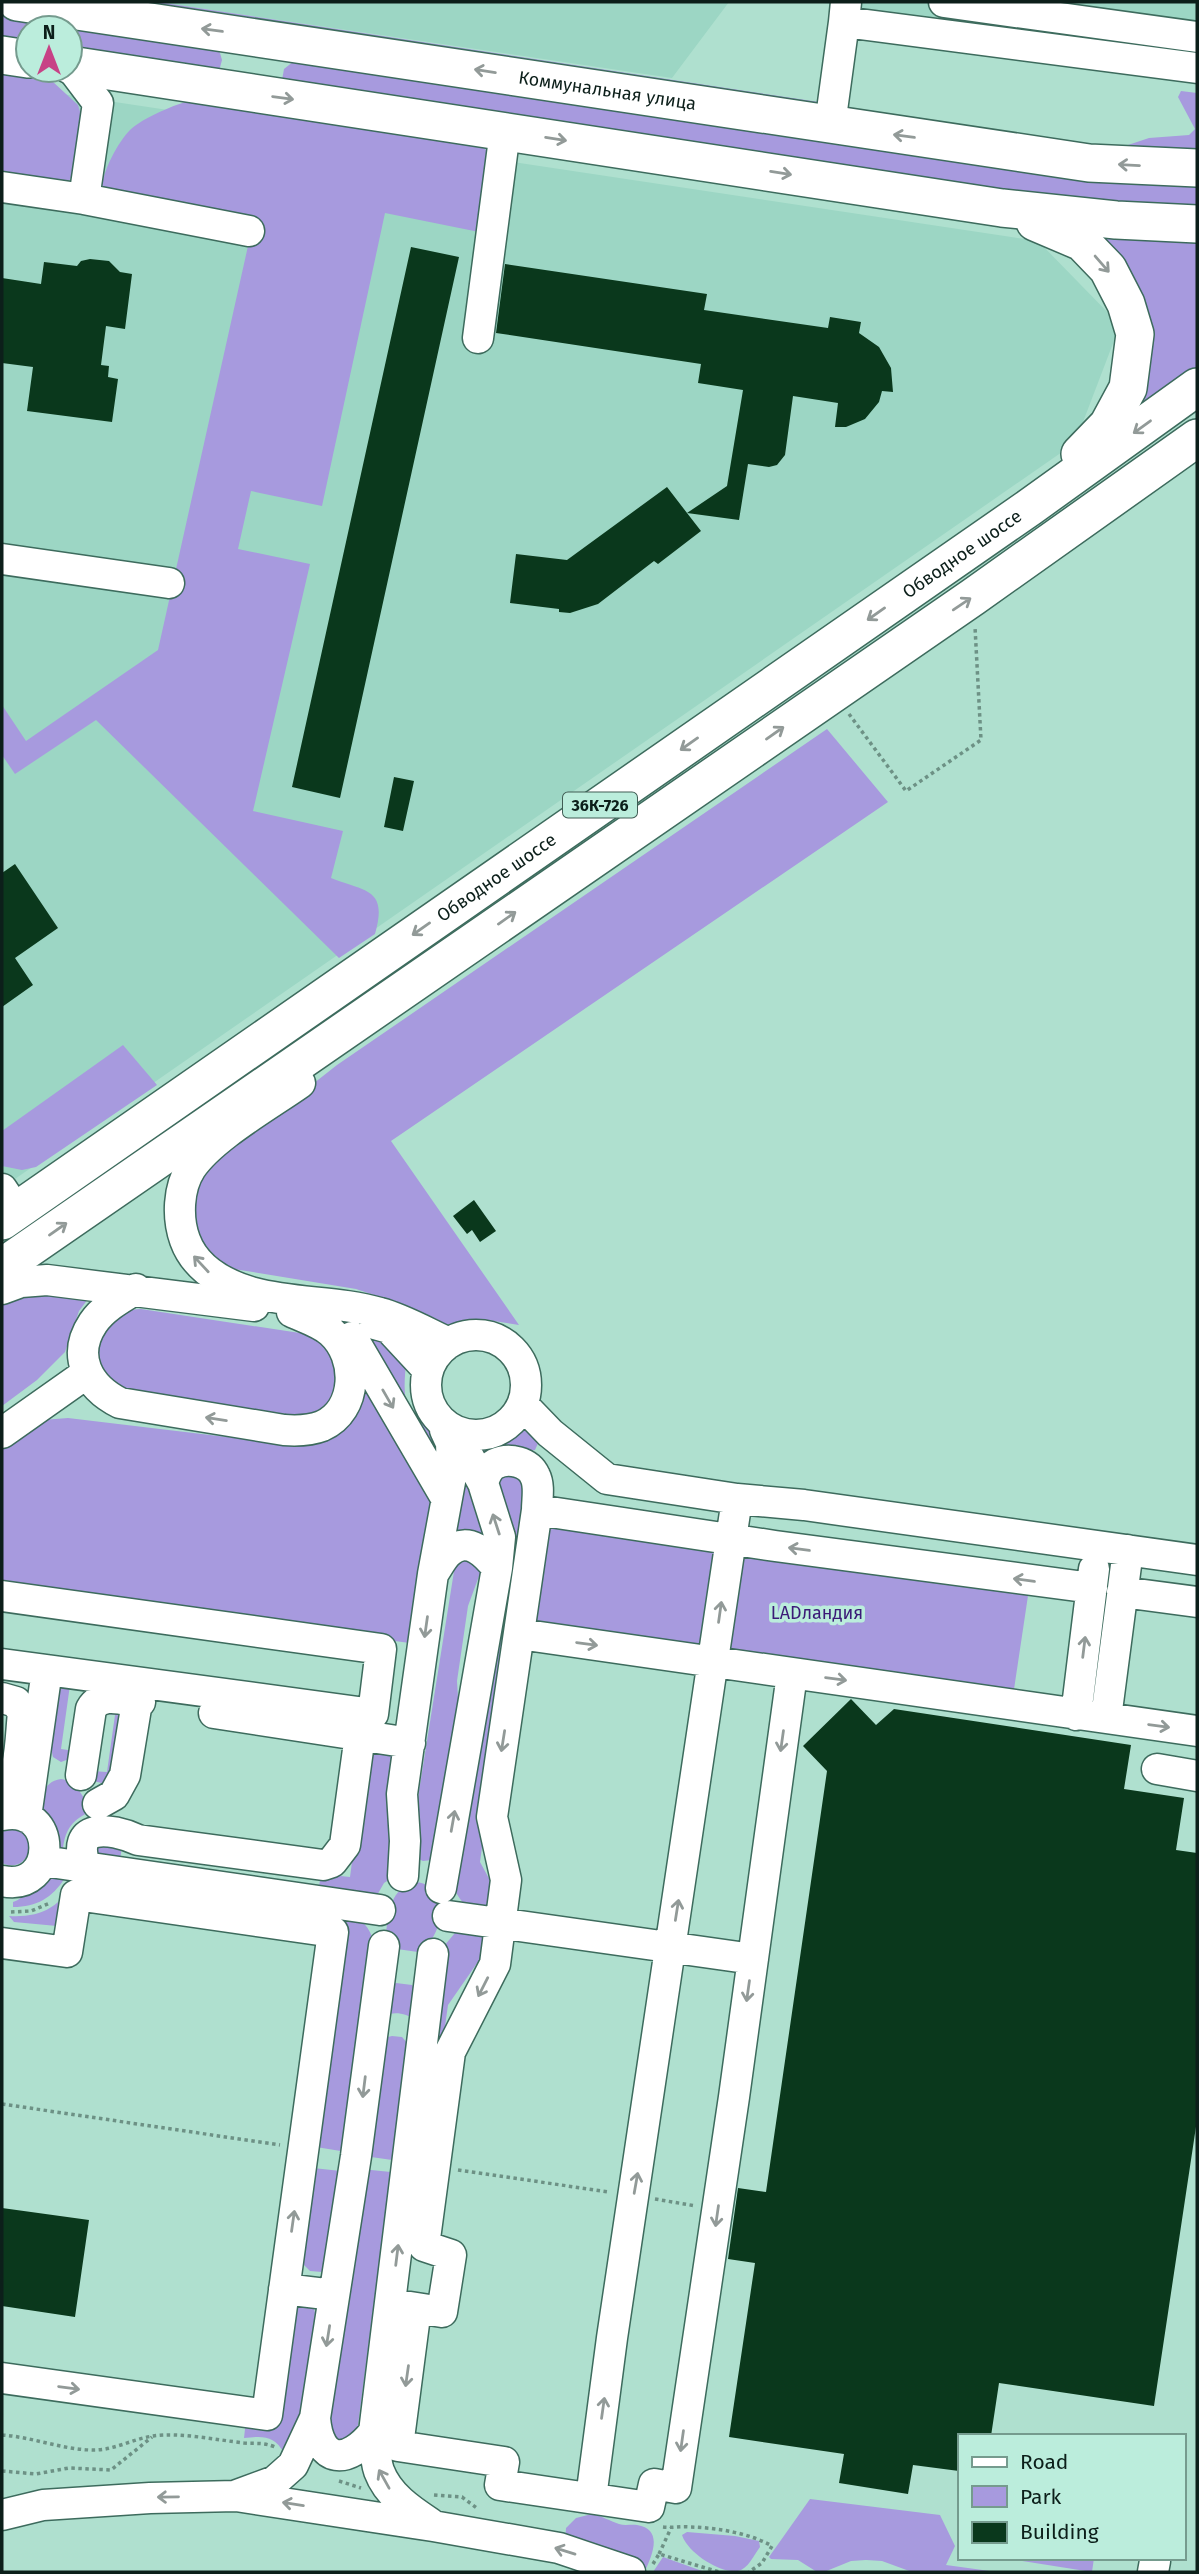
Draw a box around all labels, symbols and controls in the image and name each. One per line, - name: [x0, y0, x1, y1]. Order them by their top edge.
- north arrow: [14, 14, 84, 84]
- text: N: [43, 21, 55, 44]
- one-way arrow: [201, 23, 224, 36]
- one-way arrow: [474, 65, 497, 78]
- street label: Коммунальная улица: [517, 66, 698, 115]
- one-way arrow: [271, 91, 294, 104]
- one-way arrow: [893, 129, 916, 142]
- one-way arrow: [544, 133, 567, 146]
- one-way arrow: [1118, 159, 1141, 172]
- one-way arrow: [769, 167, 792, 180]
- one-way arrow: [1094, 255, 1110, 273]
- one-way arrow: [1133, 419, 1152, 434]
- street label: Обводное шоссе: [898, 505, 1026, 603]
- one-way arrow: [952, 597, 971, 611]
- one-way arrow: [867, 607, 886, 621]
- one-way arrow: [765, 726, 784, 740]
- one-way arrow: [680, 737, 699, 751]
- road number: 36К-726: [563, 792, 637, 818]
- street label: Обводное шоссе: [433, 829, 560, 927]
- one-way arrow: [497, 911, 516, 925]
- one-way arrow: [412, 922, 431, 936]
- one-way arrow: [48, 1222, 67, 1236]
- one-way arrow: [193, 1256, 210, 1273]
- one-way arrow: [381, 1388, 395, 1408]
- one-way arrow: [206, 1412, 228, 1425]
- one-way arrow: [489, 1514, 501, 1536]
- one-way arrow: [788, 1542, 811, 1555]
- one-way arrow: [1013, 1573, 1036, 1586]
- one-way arrow: [714, 1601, 727, 1624]
- park label: LADландия: [771, 1602, 863, 1624]
- one-way arrow: [419, 1615, 432, 1638]
- one-way arrow: [1078, 1636, 1091, 1659]
- one-way arrow: [575, 1638, 598, 1651]
- one-way arrow: [825, 1673, 847, 1686]
- one-way arrow: [1147, 1719, 1169, 1732]
- one-way arrow: [496, 1729, 509, 1752]
- one-way arrow: [776, 1730, 789, 1752]
- one-way arrow: [446, 1810, 460, 1833]
- one-way arrow: [671, 1899, 684, 1922]
- one-way arrow: [476, 1976, 490, 1997]
- one-way arrow: [742, 1979, 755, 2002]
- one-way arrow: [358, 2075, 371, 2098]
- one-way arrow: [630, 2172, 643, 2195]
- one-way arrow: [710, 2204, 723, 2227]
- one-way arrow: [287, 2210, 300, 2233]
- one-way arrow: [390, 2244, 403, 2267]
- one-way arrow: [321, 2324, 334, 2347]
- one-way arrow: [401, 2364, 414, 2386]
- one-way arrow: [57, 2381, 80, 2394]
- one-way arrow: [596, 2397, 609, 2420]
- one-way arrow: [676, 2429, 689, 2452]
- legend: [958, 2434, 1185, 2560]
- text: Road: [1020, 2449, 1068, 2475]
- one-way arrow: [377, 2470, 391, 2490]
- text: Park: [1020, 2484, 1062, 2510]
- one-way arrow: [157, 2490, 180, 2504]
- one-way arrow: [282, 2497, 305, 2510]
- text: Building: [1020, 2519, 1099, 2545]
- one-way arrow: [554, 2543, 576, 2556]

